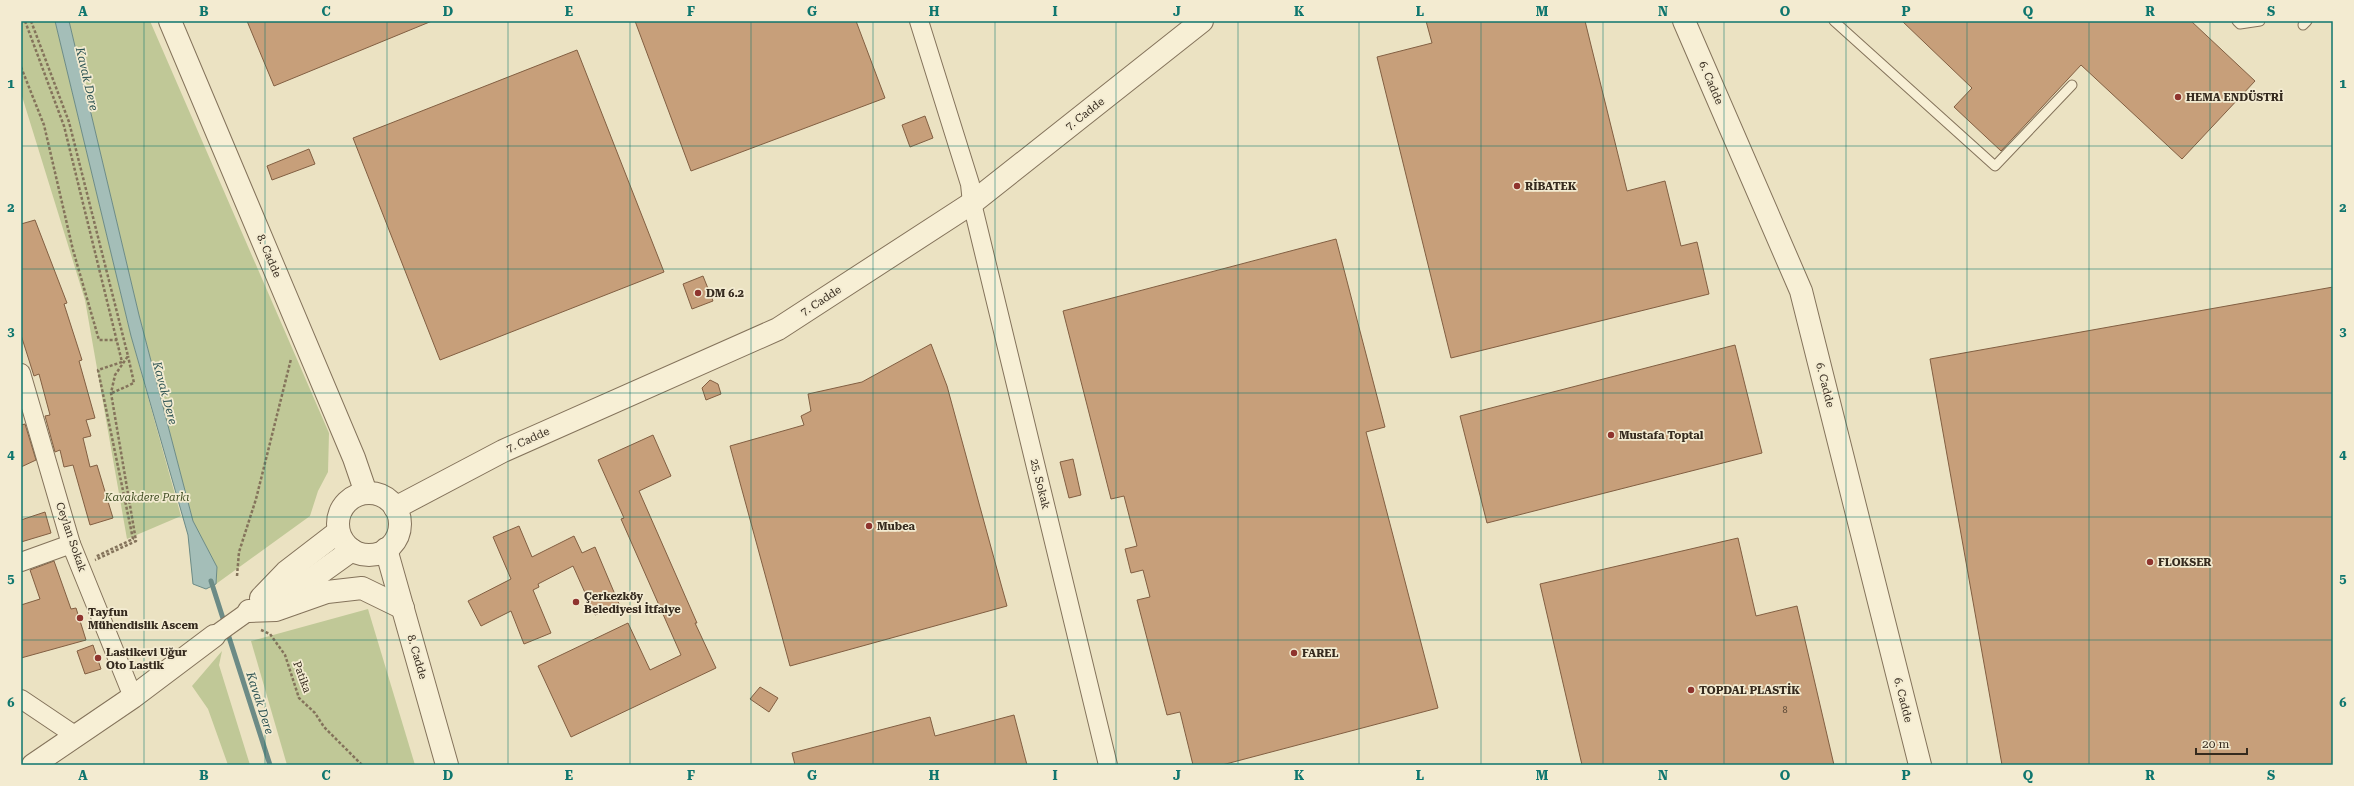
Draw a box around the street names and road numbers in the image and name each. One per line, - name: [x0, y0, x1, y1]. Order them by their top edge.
- street label: 6. Cadde: [1696, 59, 1726, 107]
- street label: 7. Cadde: [1063, 95, 1107, 133]
- street label: 8. Cadde: [254, 232, 284, 280]
- street label: 7. Cadde: [798, 283, 844, 319]
- street label: 6. Cadde: [1813, 361, 1837, 409]
- street label: 7. Cadde: [505, 425, 551, 455]
- street label: 25. Sokak: [1027, 458, 1053, 510]
- street label: Ceylan Sokak: [53, 500, 89, 574]
- street label: 8. Cadde: [404, 633, 430, 681]
- street label: Patika: [290, 659, 314, 695]
- street label: 6. Cadde: [1891, 676, 1915, 724]

